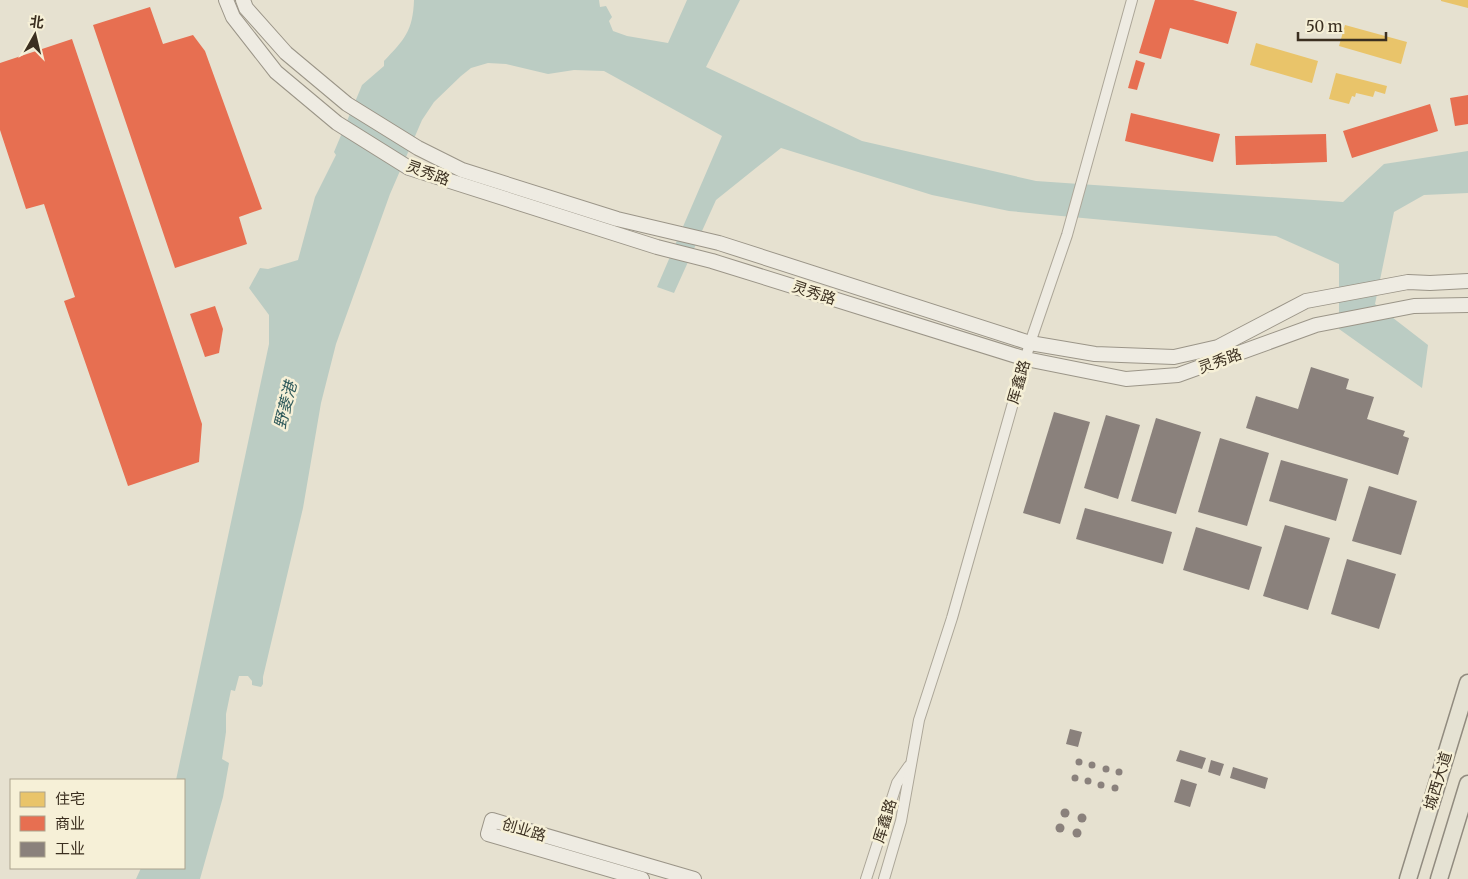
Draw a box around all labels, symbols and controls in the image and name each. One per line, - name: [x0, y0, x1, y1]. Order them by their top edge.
- north arrow: [10, 10, 60, 60]
- scale bar: [1298, 10, 1386, 42]
- text: 北: [29, 12, 45, 32]
- text: 50 m: [1306, 17, 1343, 36]
- street label: 灵秀路: [404, 156, 453, 189]
- street label: 灵秀路: [790, 277, 838, 309]
- street label: 灵秀路: [1195, 344, 1244, 377]
- street label: 厍鑫路: [1003, 358, 1034, 406]
- water label: 野菱港: [269, 377, 301, 431]
- street label: 城西大道: [1420, 749, 1455, 812]
- legend: [10, 779, 185, 869]
- text: 住宅: [55, 789, 85, 808]
- street label: 厍鑫路: [869, 797, 900, 845]
- text: 商业: [55, 814, 85, 833]
- street label: 创业路: [500, 814, 548, 845]
- text: 工业: [55, 839, 85, 858]

